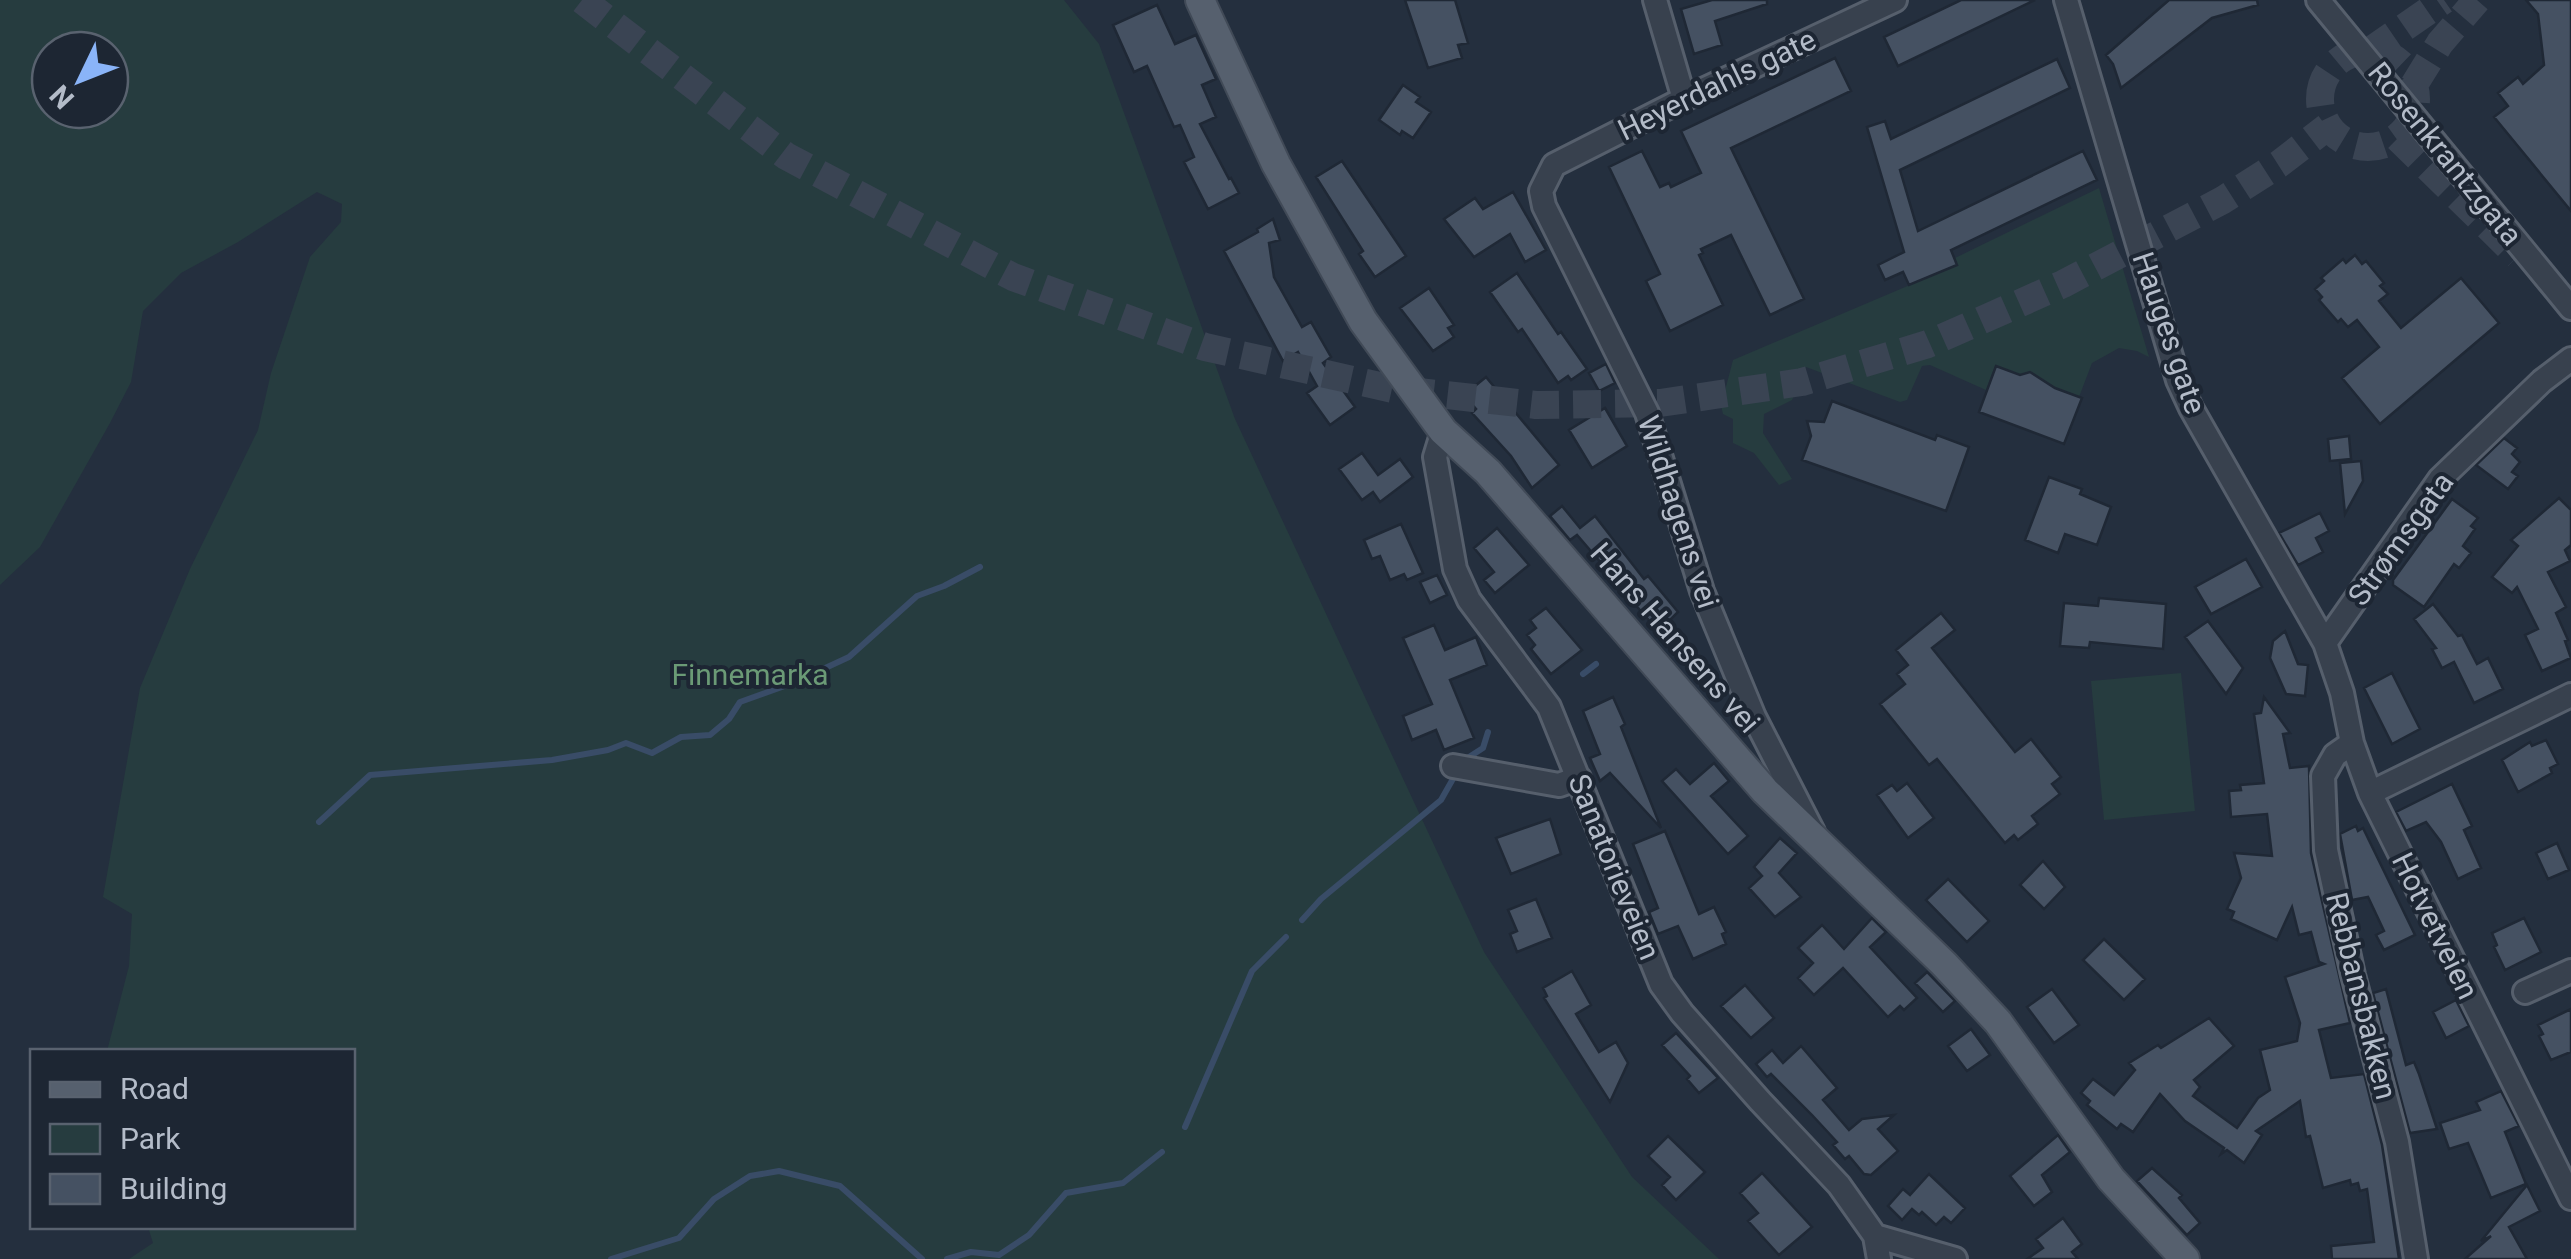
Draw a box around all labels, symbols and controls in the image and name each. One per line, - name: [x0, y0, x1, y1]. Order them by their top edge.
- street label: Heyerdahls gate: [1612, 22, 1821, 148]
- north arrow: [30, 30, 130, 130]
- street label: Rosenkrantzgata: [2361, 55, 2530, 252]
- text: N: [43, 78, 81, 115]
- street label: Hauges gate: [2125, 247, 2214, 418]
- street label: Wildhagens vei: [1631, 411, 1726, 613]
- street label: Strømsgata: [2341, 465, 2461, 612]
- street label: Hans Hansens vei: [1583, 536, 1767, 740]
- park label: Finnemarka: [671, 657, 829, 692]
- street label: Sanatorieveien: [1561, 769, 1668, 965]
- street label: Hotvetveien: [2385, 847, 2486, 1005]
- street label: Rebbansbakken: [2319, 889, 2404, 1103]
- legend: [30, 1049, 355, 1229]
- text: Road: [120, 1071, 189, 1106]
- text: Park: [120, 1121, 181, 1156]
- text: Building: [120, 1171, 227, 1206]

